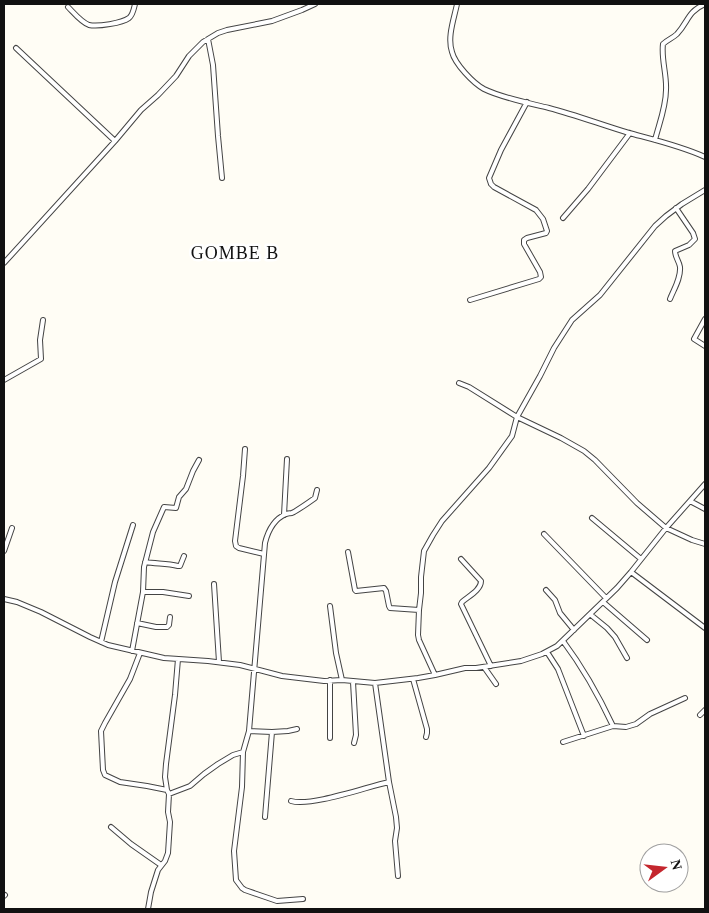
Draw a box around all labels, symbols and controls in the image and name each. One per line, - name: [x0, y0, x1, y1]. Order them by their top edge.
- district label: GOMBE B: [191, 243, 279, 263]
- north arrow: [639, 843, 689, 893]
- text: N: [668, 858, 685, 872]

